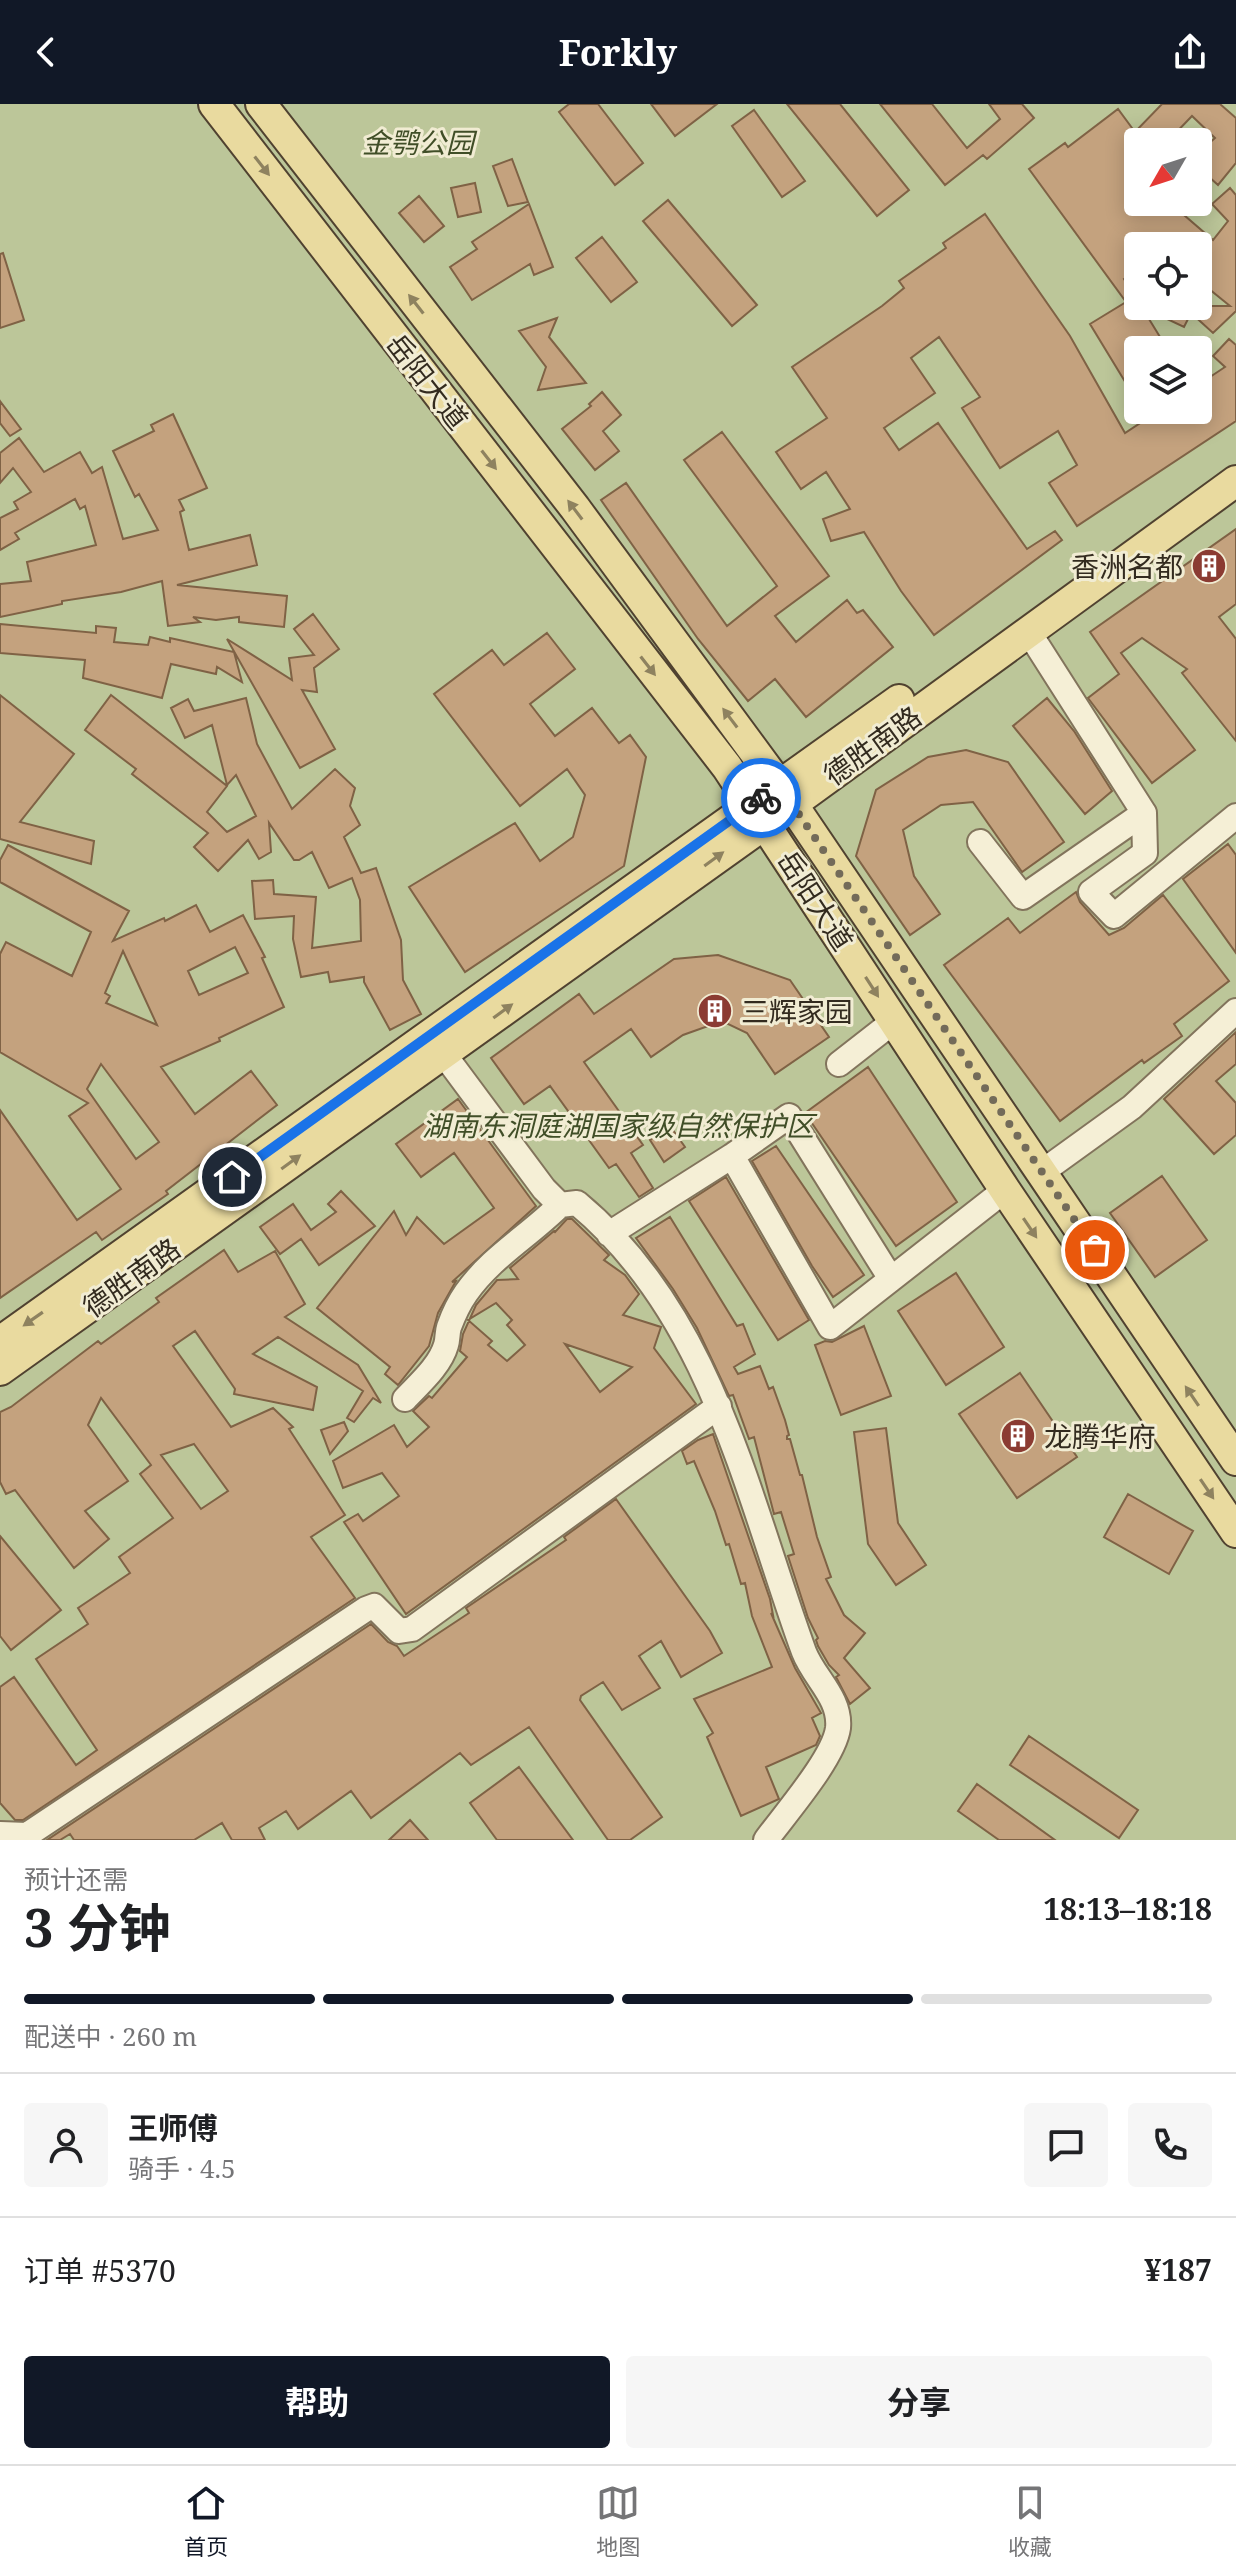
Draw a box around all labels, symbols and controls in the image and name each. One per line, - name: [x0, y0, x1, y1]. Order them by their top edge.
- text: Forkly: [559, 28, 677, 77]
- icon: back: [24, 30, 68, 74]
- icon: share: [1168, 30, 1212, 74]
- park label: 金鹗公园: [362, 123, 478, 161]
- north arrow: [1124, 128, 1212, 216]
- map controls: [1124, 128, 1212, 424]
- one-way arrow: [253, 156, 269, 176]
- button: locate: [1124, 232, 1212, 320]
- one-way arrow: [408, 294, 425, 314]
- street label: 岳阳大道: [379, 325, 477, 437]
- button: layers: [1124, 336, 1212, 424]
- one-way arrow: [481, 450, 497, 470]
- one-way arrow: [568, 499, 584, 520]
- place label: 香洲名都: [1071, 547, 1183, 585]
- building icon: 香洲名都: [1190, 547, 1228, 585]
- one-way arrow: [640, 655, 656, 676]
- street label: 德胜南路: [816, 697, 928, 793]
- one-way arrow: [723, 708, 738, 729]
- courier: [721, 758, 801, 838]
- icon: bike: [739, 776, 783, 820]
- street label: 岳阳大道: [770, 843, 862, 957]
- one-way arrow: [704, 852, 725, 868]
- one-way arrow: [864, 976, 878, 998]
- building icon: 三辉家园: [696, 992, 734, 1030]
- place label: 三辉家园: [741, 992, 853, 1030]
- one-way arrow: [492, 1004, 513, 1019]
- park label: 湖南东洞庭湖国家级自然保护区: [422, 1106, 818, 1144]
- pin: [198, 1143, 266, 1211]
- icon: home: [210, 1155, 254, 1199]
- one-way arrow: [281, 1155, 302, 1170]
- pin: [1061, 1216, 1129, 1284]
- one-way arrow: [1022, 1217, 1037, 1238]
- icon: bag: [1073, 1228, 1117, 1272]
- street label: 德胜南路: [75, 1229, 187, 1325]
- one-way arrow: [22, 1310, 43, 1326]
- one-way arrow: [1185, 1385, 1200, 1406]
- building icon: 龙腾华府: [999, 1417, 1037, 1455]
- place label: 龙腾华府: [1044, 1417, 1156, 1455]
- one-way arrow: [1199, 1479, 1214, 1500]
- text: 预计还需: [24, 1861, 128, 1897]
- text: 18:13–18:18: [1043, 1888, 1212, 1929]
- text: 3 分钟: [24, 1891, 171, 1962]
- text: 配送中 · 260 m: [24, 2018, 197, 2054]
- button: person: [24, 2103, 108, 2187]
- button: chat: [1024, 2103, 1108, 2187]
- button: phone: [1128, 2103, 1212, 2187]
- text: 王师傅: [128, 2107, 218, 2148]
- text: 骑手 · 4.5: [128, 2150, 236, 2186]
- text: ¥187: [1144, 2249, 1212, 2290]
- text: 订单 #5370: [24, 2250, 176, 2291]
- button: 帮助: [24, 2356, 610, 2448]
- button: 分享: [626, 2356, 1212, 2448]
- tab: 首页: [184, 2481, 228, 2561]
- tab: 地图: [596, 2481, 640, 2561]
- tab: 收藏: [1008, 2481, 1052, 2561]

